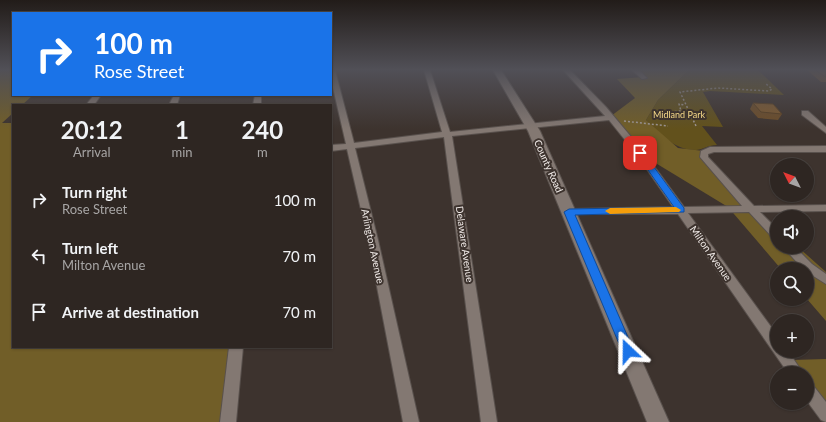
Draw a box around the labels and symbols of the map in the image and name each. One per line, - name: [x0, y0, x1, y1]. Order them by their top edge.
- park label: Midland Park: [653, 109, 705, 120]
- pin: [623, 136, 657, 170]
- street label: County Road: [532, 138, 566, 194]
- north arrow: [770, 158, 814, 202]
- street label: Delaware Avenue: [454, 205, 476, 283]
- street label: Arlington Avenue: [359, 208, 387, 284]
- street label: Milton Avenue: [688, 223, 734, 283]
- position arrow: [607, 330, 649, 372]

